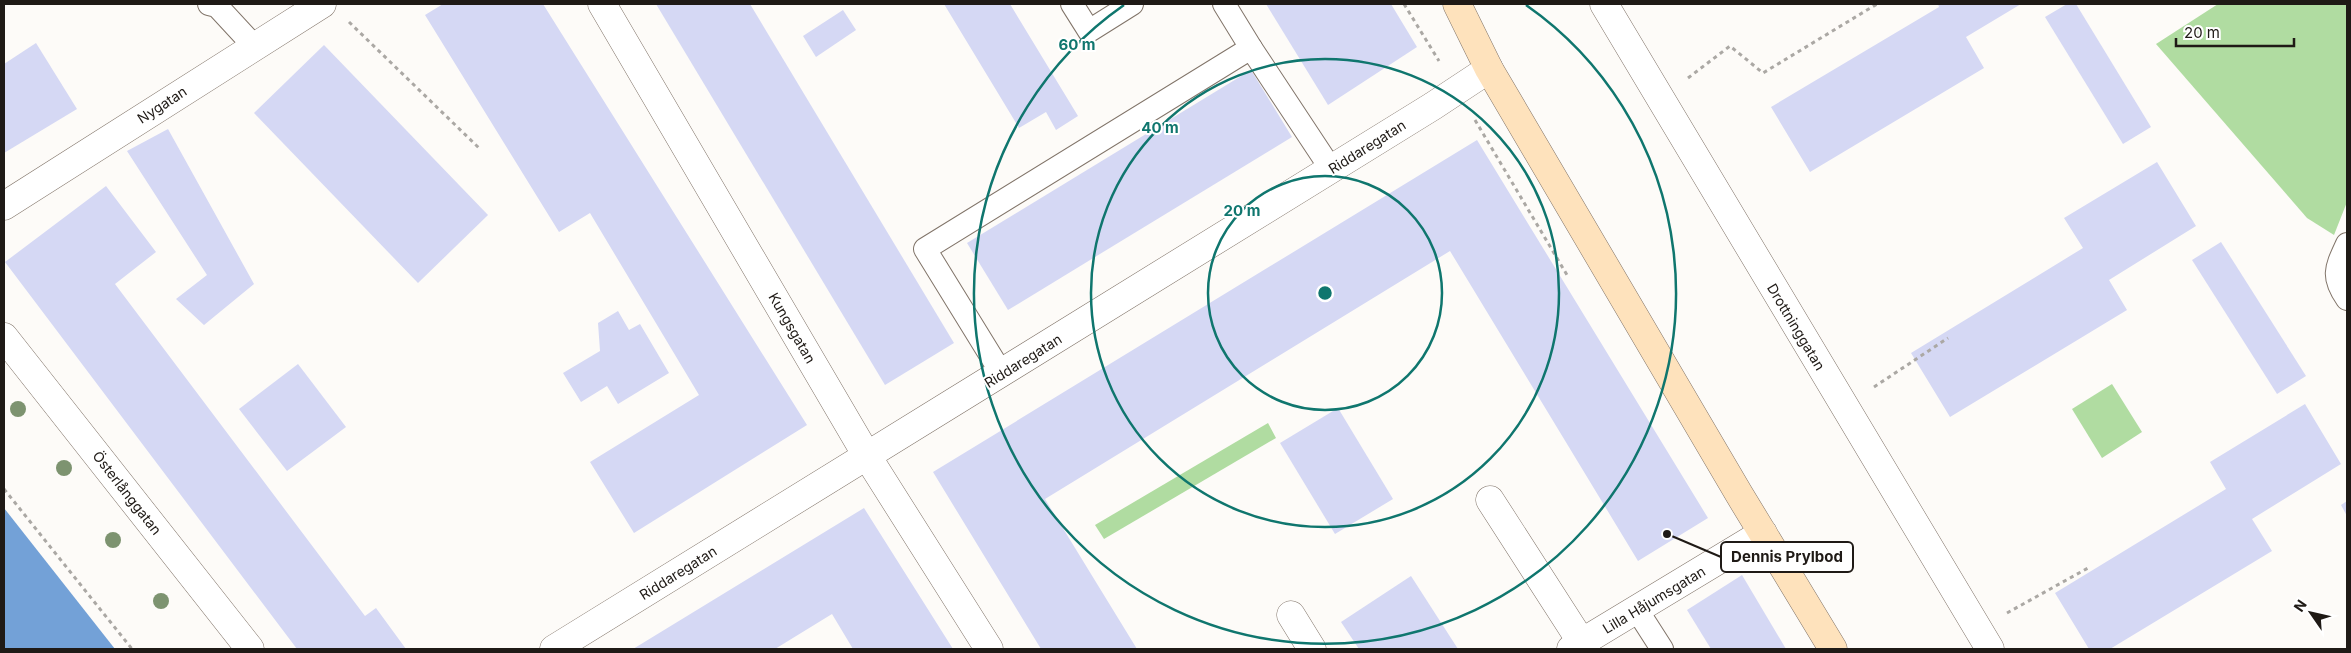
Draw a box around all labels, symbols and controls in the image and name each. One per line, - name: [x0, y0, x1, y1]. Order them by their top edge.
- scale bar: [2176, 15, 2294, 47]
- text: 20 m: [2184, 23, 2220, 42]
- text: 60 m: [1058, 35, 1096, 54]
- street label: Nygatan: [134, 82, 190, 127]
- street label: Riddaregatan: [1325, 116, 1408, 177]
- text: 40 m: [1141, 118, 1179, 137]
- text: 20 m: [1224, 201, 1260, 220]
- street label: Drottninggatan: [1764, 280, 1829, 373]
- centre of rings: [1316, 284, 1334, 302]
- street label: Kungsgatan: [765, 289, 819, 366]
- street label: Riddaregatan: [981, 330, 1064, 391]
- street label: Österlånggatan: [89, 447, 165, 538]
- street label: Riddaregatan: [636, 542, 719, 603]
- callout: Dennis Prylbod: [1721, 542, 1853, 572]
- text: Dennis Prylbod: [1731, 547, 1843, 566]
- street label: Lilla Håjumsgatan: [1599, 562, 1708, 637]
- north arrow: [2286, 588, 2336, 638]
- text: N: [2290, 596, 2310, 615]

